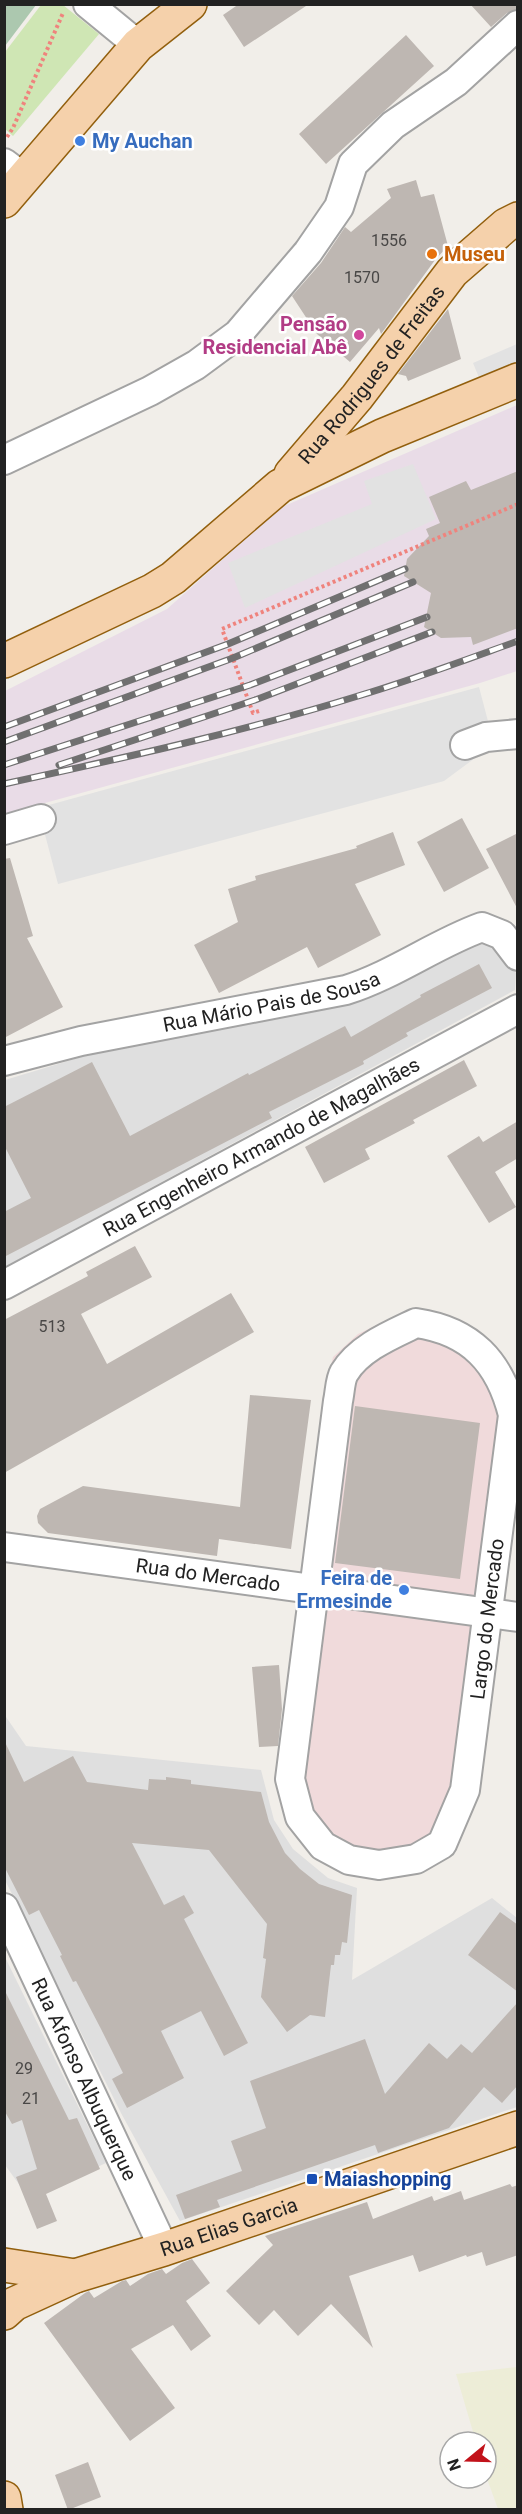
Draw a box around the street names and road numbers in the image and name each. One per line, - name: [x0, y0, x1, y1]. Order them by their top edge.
- street label: Rua Rodrigues de Freitas: [293, 280, 450, 469]
- street label: Rua Mário Pais de Sousa: [161, 966, 384, 1037]
- street label: Rua Engenheiro Armando de Magalhães: [99, 1052, 424, 1242]
- street label: Largo do Mercado: [465, 1537, 509, 1701]
- street label: Rua do Mercado: [134, 1553, 282, 1597]
- street label: Rua Afonso Albuquerque: [26, 1974, 142, 2184]
- street label: Rua Elias Garcia: [157, 2192, 301, 2261]

